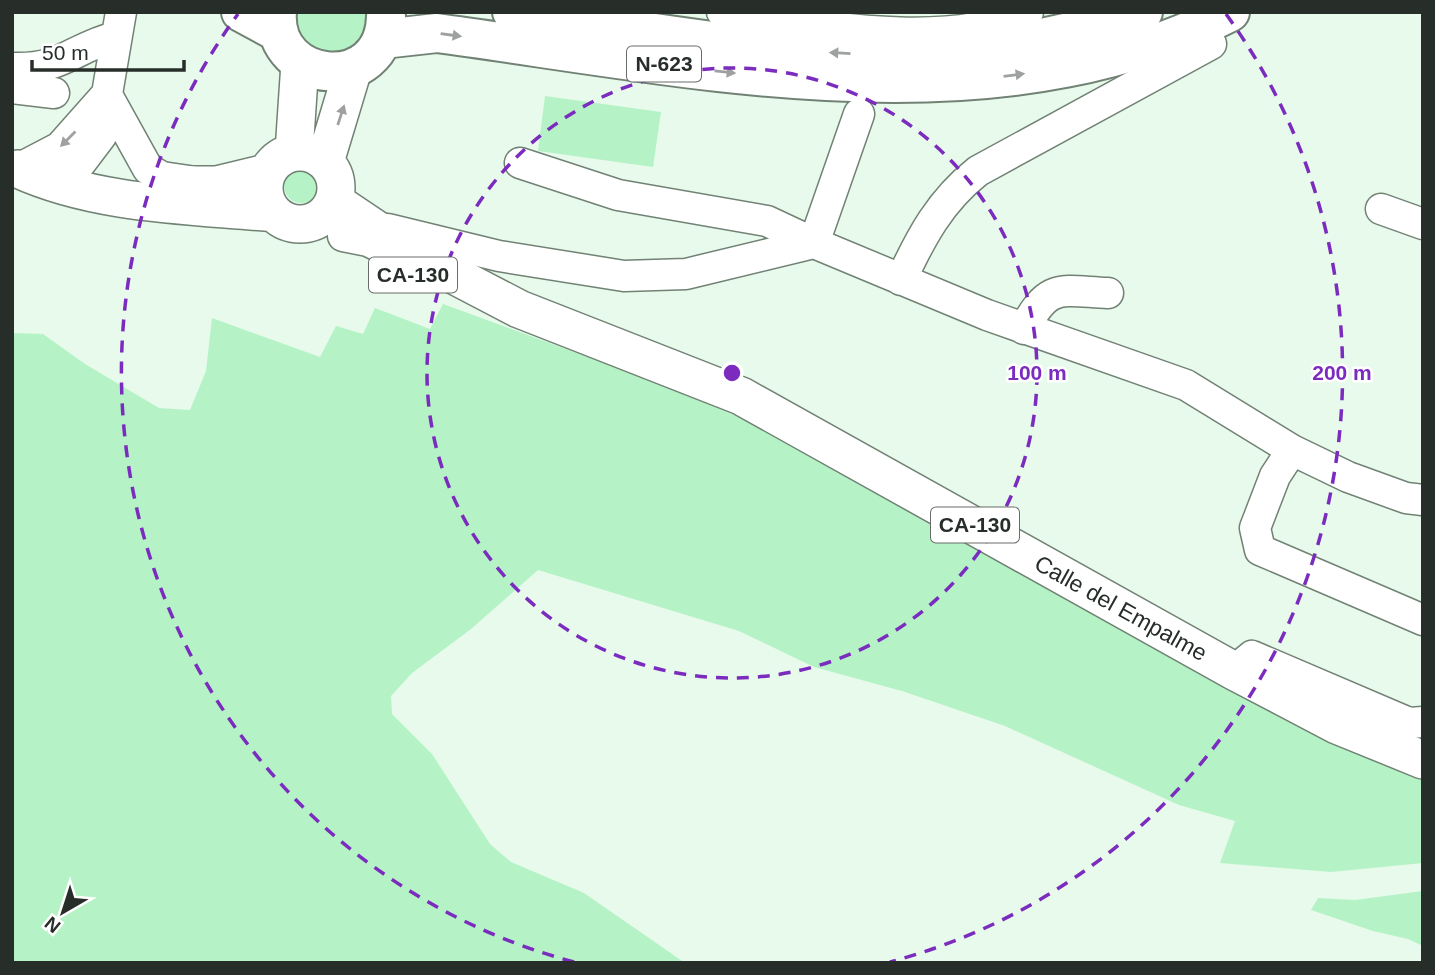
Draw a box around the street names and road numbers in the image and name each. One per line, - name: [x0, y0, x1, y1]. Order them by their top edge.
- road number: N-623: [627, 46, 701, 82]
- road number: CA-130: [369, 258, 457, 292]
- road number: CA-130: [931, 508, 1019, 542]
- street label: Calle del Empalme: [1030, 550, 1212, 666]

